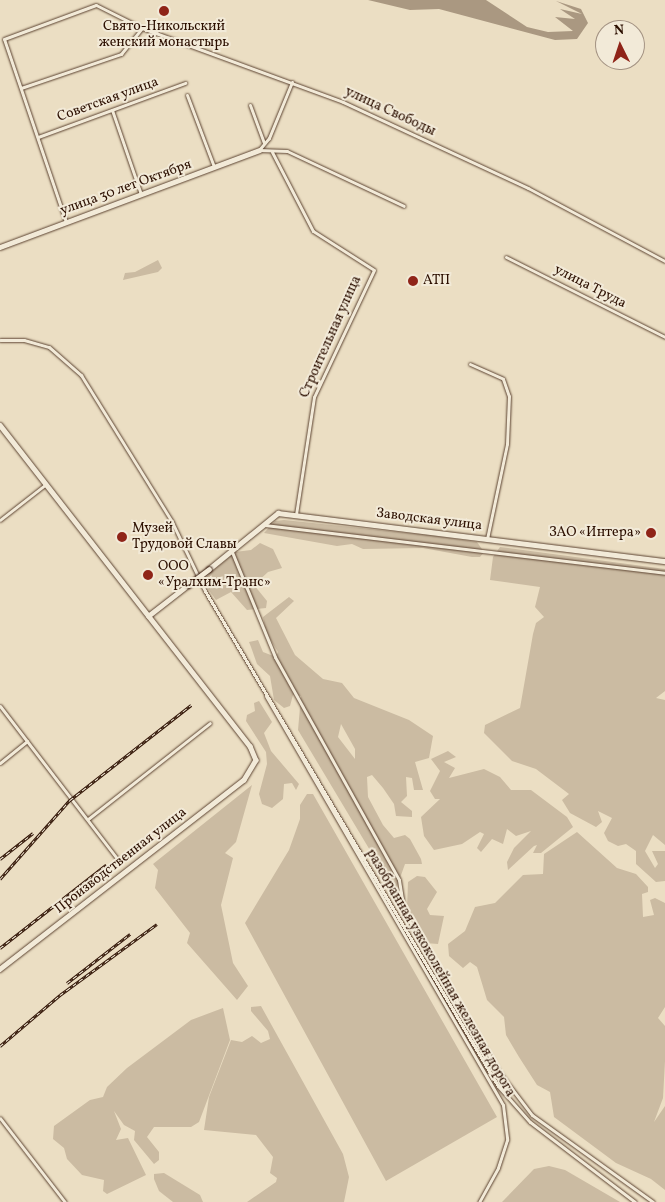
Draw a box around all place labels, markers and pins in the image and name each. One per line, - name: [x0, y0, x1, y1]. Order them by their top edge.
- marker: Свято-Никольский женский монастырь: [158, 5, 170, 17]
- place label: Свято-Никольский женский монастырь: [99, 19, 229, 52]
- place label: АТП: [423, 273, 450, 289]
- marker: АТП: [407, 275, 419, 287]
- place label: Музей Трудовой Славы: [132, 521, 237, 554]
- place label: ЗАО «Интера»: [549, 525, 641, 541]
- marker: ЗАО «Интера»: [645, 527, 657, 539]
- marker: Музей Трудовой Славы: [116, 531, 128, 543]
- place label: ООО «Уралхим-Транс»: [158, 559, 271, 592]
- marker: ООО «Уралхим-Транс»: [142, 569, 154, 581]

